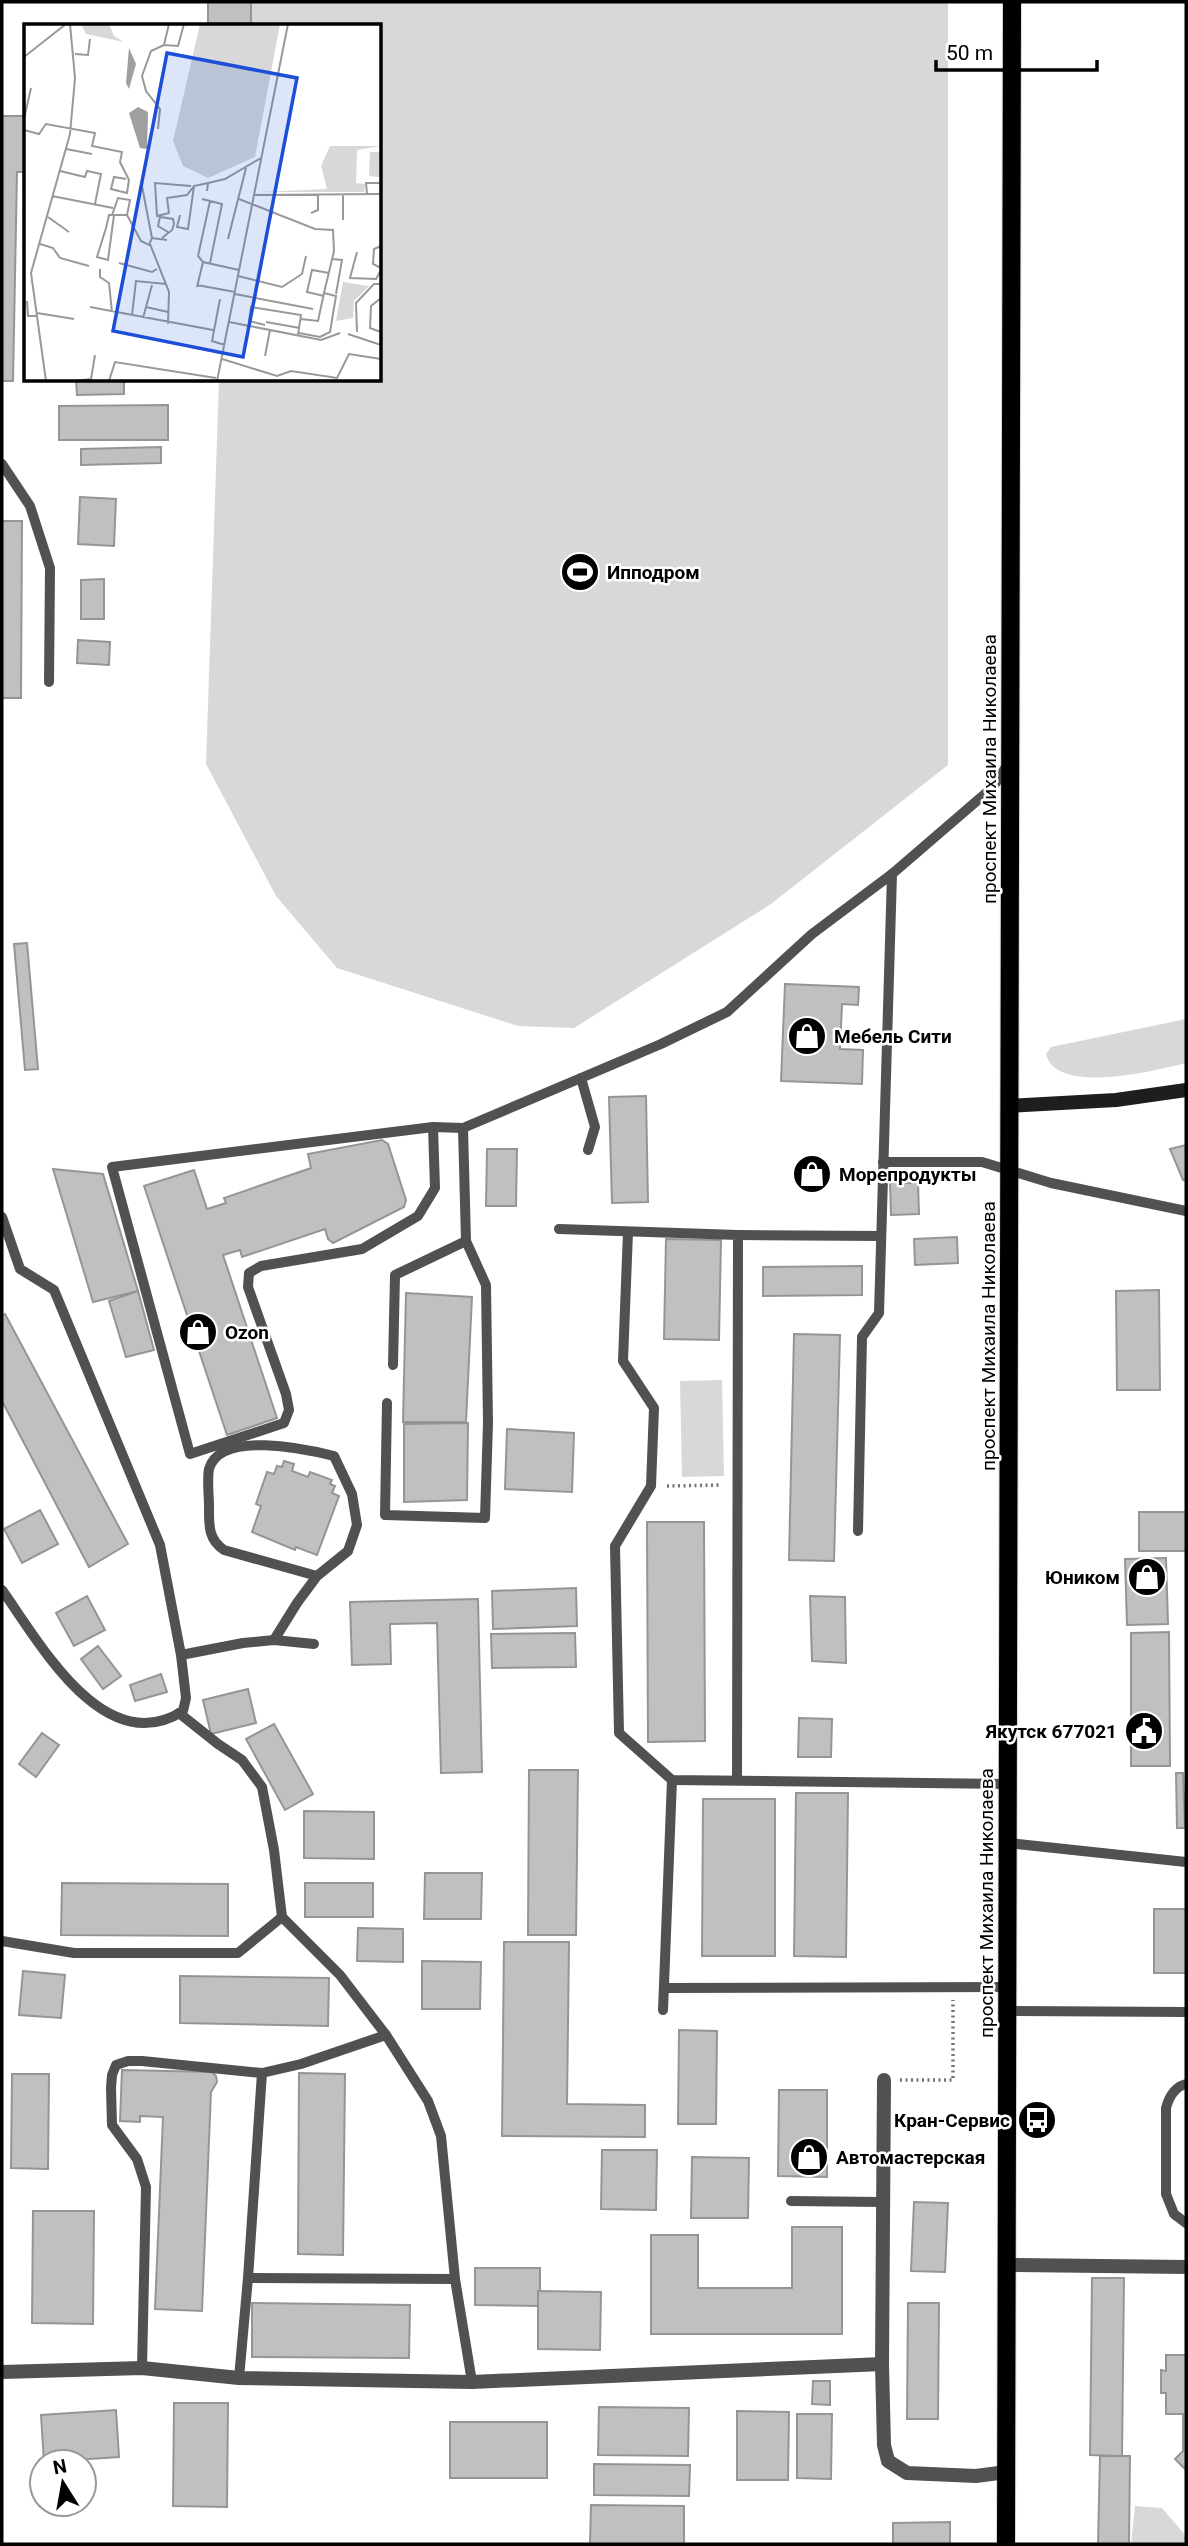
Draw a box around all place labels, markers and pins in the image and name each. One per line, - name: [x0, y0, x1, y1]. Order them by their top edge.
- sports icon: Ипподром: [559, 551, 601, 593]
- place label: Ипподром: [607, 561, 700, 584]
- shop icon: Мебель Сити: [786, 1015, 828, 1057]
- place label: Мебель Сити: [834, 1025, 952, 1048]
- shop icon: Морепродукты: [791, 1153, 833, 1195]
- place label: Морепродукты: [839, 1163, 976, 1186]
- shop icon: Ozon: [177, 1311, 219, 1353]
- place label: Ozon: [225, 1321, 269, 1344]
- shop icon: Юником: [1126, 1556, 1168, 1598]
- place label: Юником: [1045, 1566, 1120, 1589]
- public building icon: Якутск 677021: [1123, 1710, 1165, 1752]
- place label: Якутск 677021: [985, 1720, 1117, 1743]
- bus stop icon: Кран-Сервис: [1016, 2099, 1058, 2141]
- place label: Кран-Сервис: [894, 2109, 1010, 2132]
- shop icon: Автомастерская: [788, 2136, 830, 2178]
- place label: Автомастерская: [836, 2146, 985, 2169]

